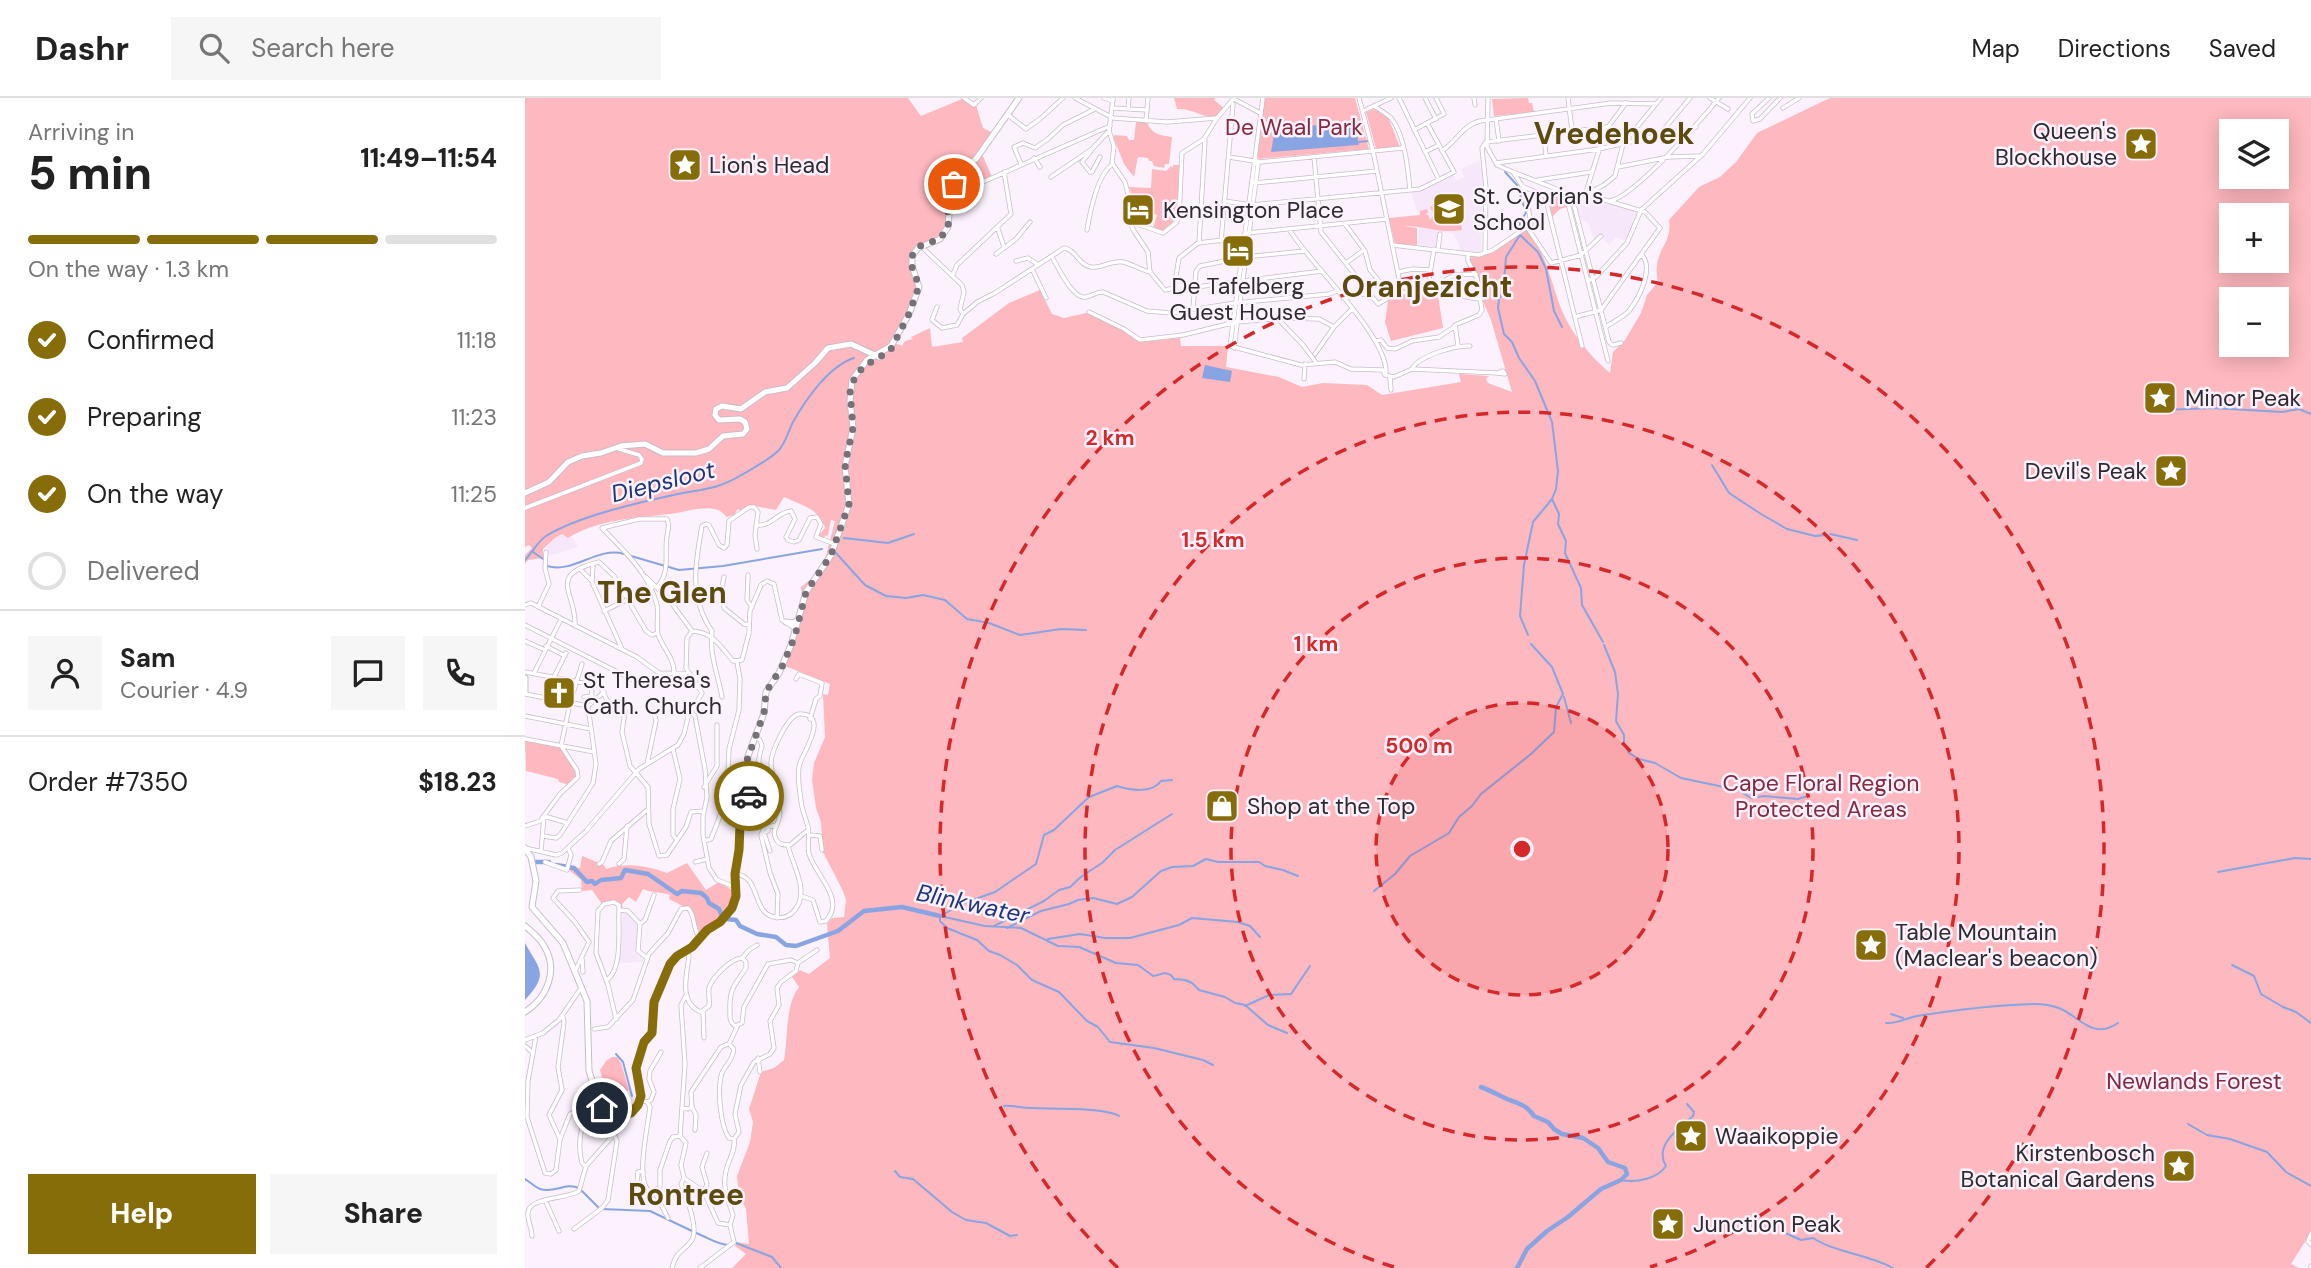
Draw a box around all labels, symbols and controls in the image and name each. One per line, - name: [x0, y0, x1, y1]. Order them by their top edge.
- search box: [171, 17, 661, 80]
- text: Dashr: [35, 27, 129, 70]
- icon: search: [195, 29, 233, 67]
- text: Search here: [251, 31, 395, 65]
- text: Map: [1972, 33, 2020, 64]
- text: Directions: [2058, 33, 2171, 64]
- text: Saved: [2209, 33, 2276, 64]
- park label: De Waal Park: [1225, 112, 1363, 142]
- district label: Vredehoek: [1534, 114, 1694, 153]
- place label: Queen's Blockhouse: [1995, 116, 2117, 172]
- text: Arriving in: [28, 117, 134, 147]
- map controls: [2219, 119, 2289, 357]
- button: layers: [2219, 119, 2289, 189]
- place icon: Queen's Blockhouse: [2122, 125, 2160, 163]
- text: 11:49–11:54: [360, 141, 497, 175]
- text: 5 min: [28, 143, 152, 203]
- place icon: Lion's Head: [666, 146, 704, 184]
- place label: Lion's Head: [709, 150, 829, 180]
- pin: [924, 154, 984, 214]
- icon: bag: [935, 165, 973, 203]
- place label: St. Cyprian's School: [1473, 181, 1604, 237]
- school or university icon: St. Cyprian's School: [1430, 190, 1468, 228]
- hotel icon: Kensington Place: [1119, 191, 1157, 229]
- place label: Kensington Place: [1163, 195, 1344, 225]
- button: +: [2219, 203, 2289, 273]
- hotel icon: De Tafelberg Guest House: [1219, 232, 1257, 270]
- text: On the way · 1.3 km: [28, 254, 229, 284]
- district label: Oranjezicht: [1342, 267, 1512, 306]
- place label: De Tafelberg Guest House: [1170, 271, 1306, 327]
- button: −: [2219, 287, 2289, 357]
- icon: check: [28, 321, 66, 359]
- text: Confirmed: [87, 323, 214, 357]
- text: 11:18: [457, 325, 497, 355]
- place icon: Minor Peak: [2141, 379, 2179, 417]
- place label: Minor Peak: [2185, 383, 2302, 413]
- icon: check: [28, 398, 66, 436]
- text: Preparing: [87, 400, 202, 434]
- text: 11:23: [451, 402, 497, 432]
- text: 2 km: [1086, 424, 1134, 452]
- place icon: Devil's Peak: [2152, 452, 2190, 490]
- water label: Diepsloot: [608, 453, 719, 509]
- place label: Devil's Peak: [2025, 456, 2147, 486]
- icon: check: [28, 475, 66, 513]
- text: On the way: [87, 477, 223, 511]
- text: 11:25: [451, 479, 497, 509]
- text: 1.5 km: [1182, 526, 1244, 554]
- text: Delivered: [87, 554, 200, 588]
- district label: The Glen: [597, 573, 727, 612]
- text: 1 km: [1294, 630, 1338, 658]
- button: person: [28, 636, 102, 710]
- button: chat: [331, 636, 405, 710]
- button: phone: [423, 636, 497, 710]
- text: Sam: [120, 641, 175, 675]
- place label: St Theresa's Cath. Church: [583, 665, 722, 721]
- church icon: St Theresa's Cath. Church: [540, 674, 578, 712]
- text: Courier · 4.9: [120, 675, 248, 705]
- text: 500 m: [1385, 732, 1453, 760]
- courier: [714, 761, 784, 831]
- text: Order #7350: [28, 765, 188, 799]
- text: $18.23: [418, 765, 497, 799]
- park label: Cape Floral Region Protected Areas: [1722, 768, 1920, 824]
- icon: car: [730, 777, 768, 815]
- shop icon: Shop at the Top: [1203, 787, 1241, 825]
- place label: Shop at the Top: [1247, 791, 1415, 821]
- centre of rings: [1510, 837, 1534, 861]
- water label: Blinkwater: [914, 876, 1033, 931]
- place label: Table Mountain (Maclear's beacon): [1895, 917, 2098, 973]
- place icon: Table Mountain (Maclear's beacon): [1852, 926, 1890, 964]
- park label: Newlands Forest: [2106, 1066, 2282, 1096]
- pin: [572, 1078, 632, 1138]
- icon: home: [583, 1089, 621, 1127]
- place icon: Waaikoppie: [1672, 1117, 1710, 1155]
- place label: Waaikoppie: [1715, 1121, 1838, 1151]
- place label: Kirstenbosch Botanical Gardens: [1961, 1138, 2155, 1194]
- place icon: Kirstenbosch Botanical Gardens: [2160, 1147, 2198, 1185]
- button: Help: [28, 1174, 256, 1254]
- button: Share: [270, 1174, 497, 1254]
- district label: Rontree: [628, 1175, 744, 1214]
- place icon: Junction Peak: [1649, 1205, 1687, 1243]
- place label: Junction Peak: [1693, 1209, 1841, 1239]

